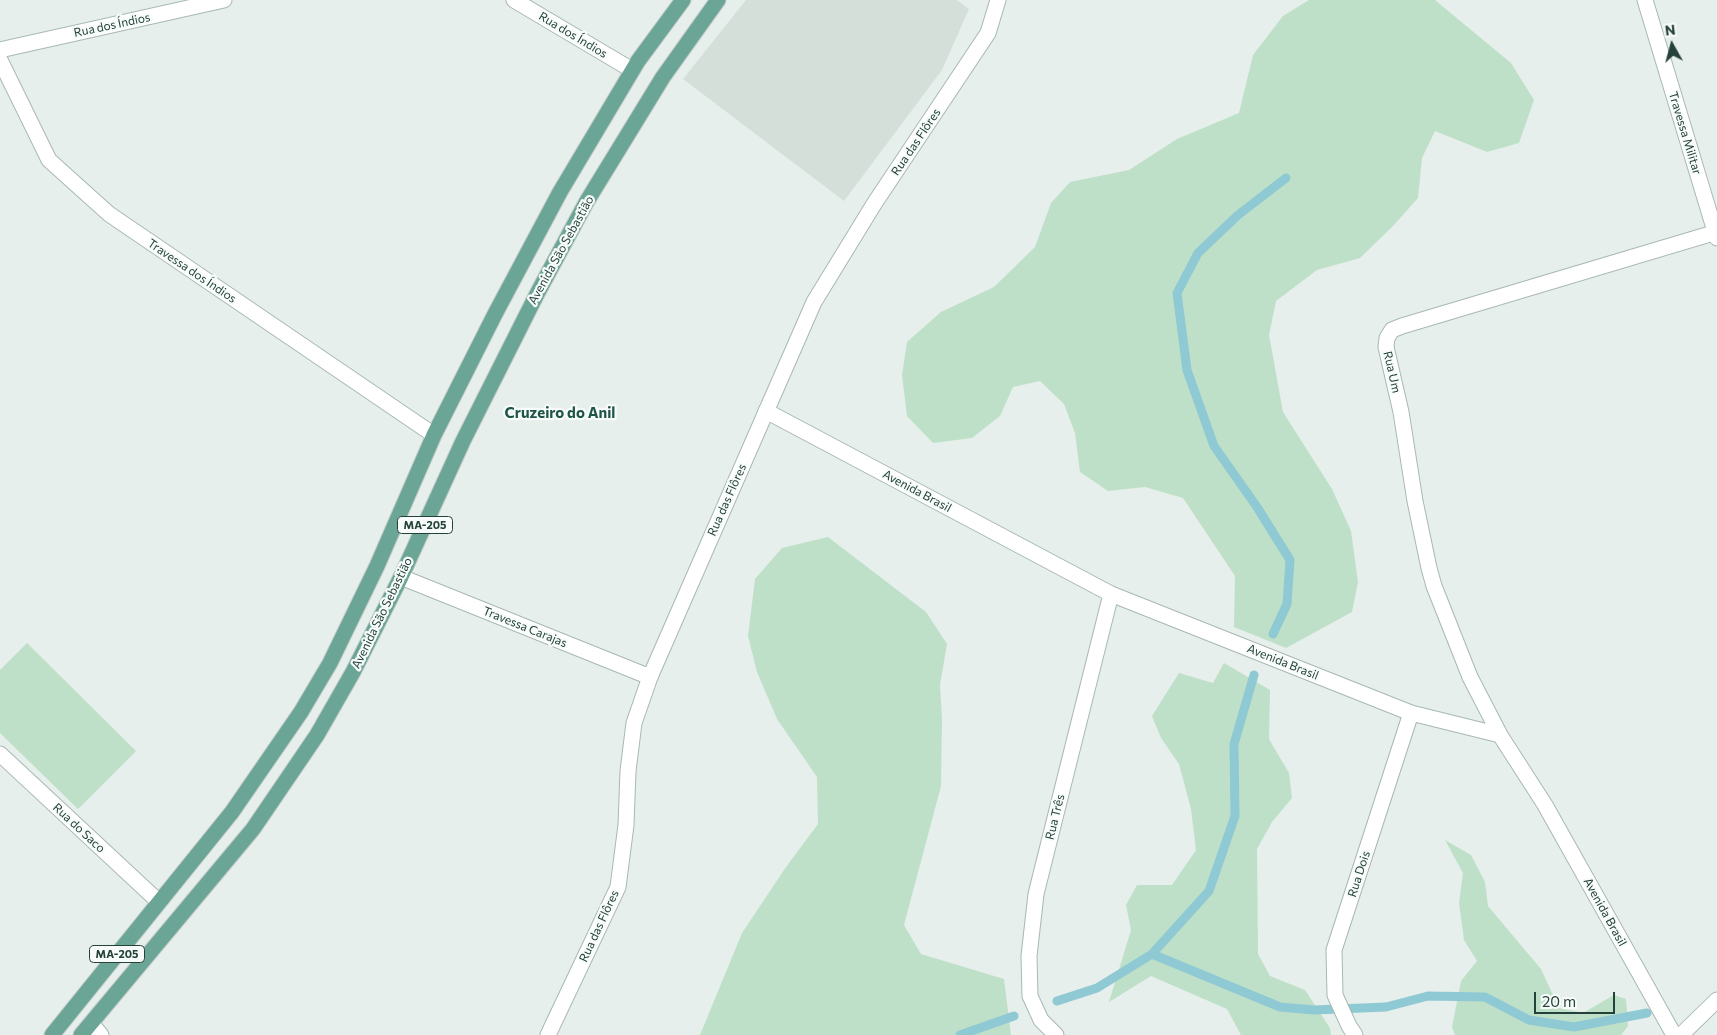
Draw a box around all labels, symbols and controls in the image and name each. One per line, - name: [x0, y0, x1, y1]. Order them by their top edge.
- street label: Rua dos Índios: [536, 9, 610, 61]
- street label: Rua dos Índios: [72, 10, 152, 40]
- north arrow: [1647, 20, 1697, 70]
- text: N: [1664, 21, 1676, 39]
- street label: Travessa Militar: [1666, 90, 1704, 176]
- street label: Rua das Flôres: [888, 106, 944, 178]
- street label: Avenida São Sebastião: [525, 193, 597, 307]
- street label: Travessa dos Índios: [145, 236, 239, 306]
- street label: Rua Um: [1380, 350, 1404, 394]
- district label: Cruzeiro do Anil: [505, 404, 615, 422]
- street label: Rua das Flôres: [705, 462, 749, 538]
- street label: Avenida Brasil: [880, 467, 954, 515]
- road number: MA-205: [398, 516, 452, 534]
- street label: Avenida São Sebastião: [349, 555, 415, 671]
- street label: Travessa Carajas: [481, 604, 569, 650]
- street label: Avenida Brasil: [1245, 641, 1321, 683]
- street label: Rua Três: [1042, 793, 1068, 841]
- street label: Rua do Saco: [50, 800, 108, 856]
- street label: Rua Dois: [1345, 849, 1373, 899]
- street label: Avenida Brasil: [1580, 875, 1630, 949]
- street label: Rua das Flôres: [576, 888, 622, 964]
- road number: MA-205: [90, 946, 144, 962]
- scale bar: [1537, 982, 1618, 1014]
- text: 20 m: [1542, 992, 1576, 1010]

